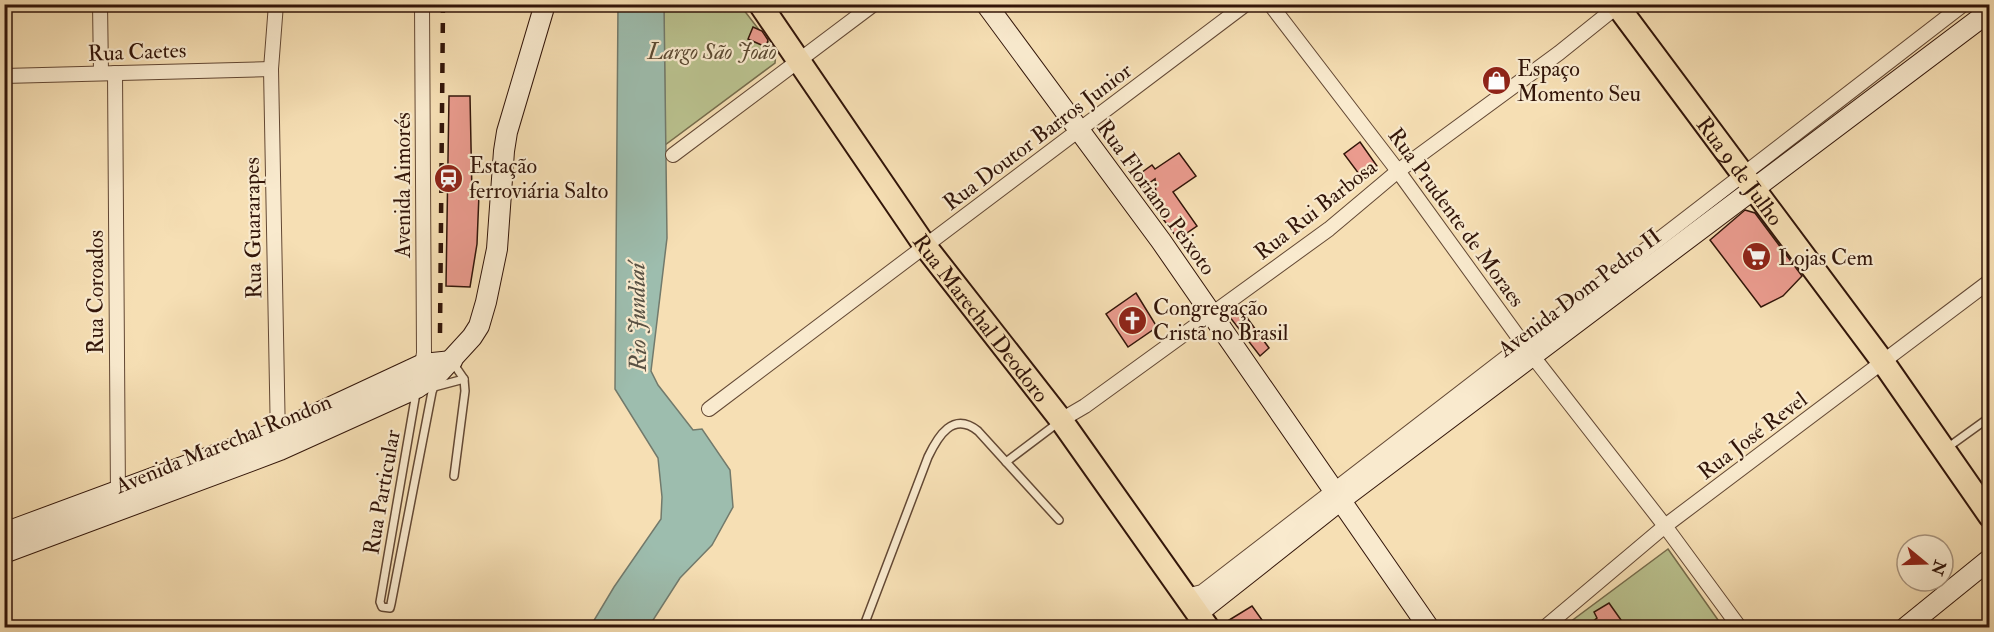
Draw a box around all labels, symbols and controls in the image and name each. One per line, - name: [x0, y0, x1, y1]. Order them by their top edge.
- street label: Rua Caetes: [87, 36, 187, 68]
- park label: Largo São João: [647, 38, 777, 66]
- place label: Espaço Momento Seu: [1517, 55, 1641, 108]
- street label: Rua Doutor Barros Junior: [938, 56, 1138, 217]
- shop icon: Espaço Momento Seu: [1480, 65, 1512, 97]
- street label: Rua 9 de Julho: [1690, 111, 1789, 231]
- street label: Avenida Aimorés: [389, 112, 417, 259]
- street label: Rua Floriano Peixoto: [1090, 114, 1222, 281]
- street label: Rua Prudente de Moraes: [1382, 122, 1531, 313]
- place label: Estação ferroviária Salto: [469, 152, 608, 205]
- street label: Rua Rui Barbosa: [1249, 153, 1383, 266]
- street label: Rua Guararapes: [238, 157, 269, 299]
- station icon: Estação ferroviária Salto: [432, 162, 464, 194]
- street label: Avenida Dom Pedro II: [1492, 222, 1667, 364]
- street label: Rua Marechal Deodoro: [906, 229, 1055, 408]
- street label: Rua Coroados: [82, 230, 110, 354]
- supermarket icon: Lojas Cem: [1741, 241, 1773, 273]
- place label: Lojas Cem: [1778, 244, 1873, 272]
- water label: Rio Jundiaí: [621, 259, 654, 373]
- place label: Congregação Cristã no Brasil: [1153, 294, 1289, 347]
- church icon: Congregação Cristã no Brasil: [1116, 304, 1148, 336]
- street label: Rua José Revel: [1692, 385, 1813, 486]
- street label: Avenida Marechal Rondon: [110, 388, 336, 501]
- street label: Rua Particular: [357, 427, 407, 557]
- north arrow: [1895, 533, 1955, 593]
- text: N: [1926, 557, 1950, 578]

